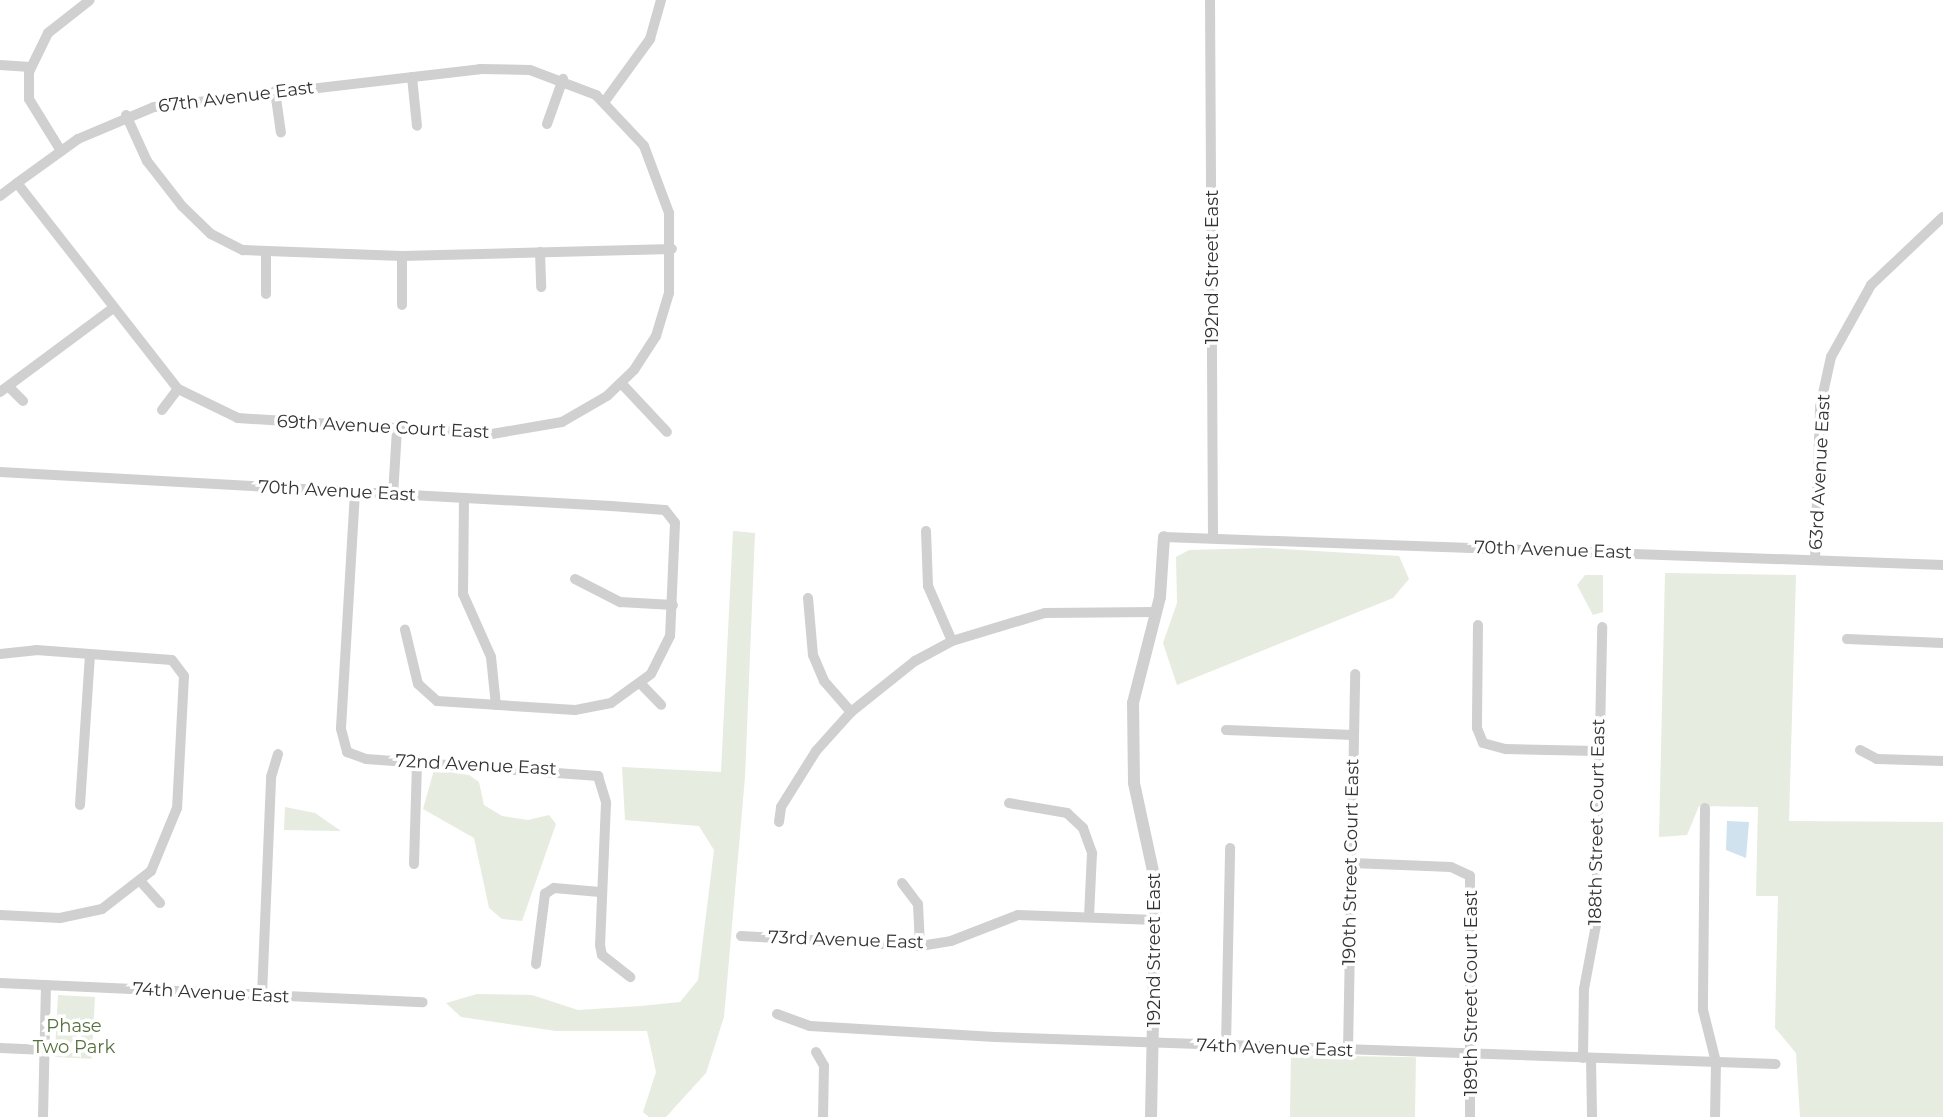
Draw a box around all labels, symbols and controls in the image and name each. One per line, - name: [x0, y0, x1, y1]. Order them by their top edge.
- street label: 67th Avenue East: [157, 77, 315, 117]
- street label: 192nd Street East: [1201, 190, 1223, 344]
- street label: 63rd Avenue East: [1805, 393, 1835, 551]
- street label: 69th Avenue Court East: [276, 411, 490, 443]
- street label: 70th Avenue East: [258, 476, 416, 506]
- street label: 70th Avenue East: [1474, 536, 1632, 564]
- street label: 188th Street Court East: [1584, 719, 1610, 925]
- street label: 72nd Avenue East: [395, 750, 557, 780]
- street label: 190th Street Court East: [1338, 758, 1364, 966]
- street label: 192nd Street East: [1143, 873, 1165, 1027]
- street label: 189th Street Court East: [1460, 890, 1482, 1096]
- street label: 73rd Avenue East: [768, 926, 924, 954]
- street label: 74th Avenue East: [132, 978, 290, 1008]
- park label: Phase Two Park: [33, 1016, 115, 1058]
- street label: 74th Avenue East: [1196, 1034, 1354, 1062]

